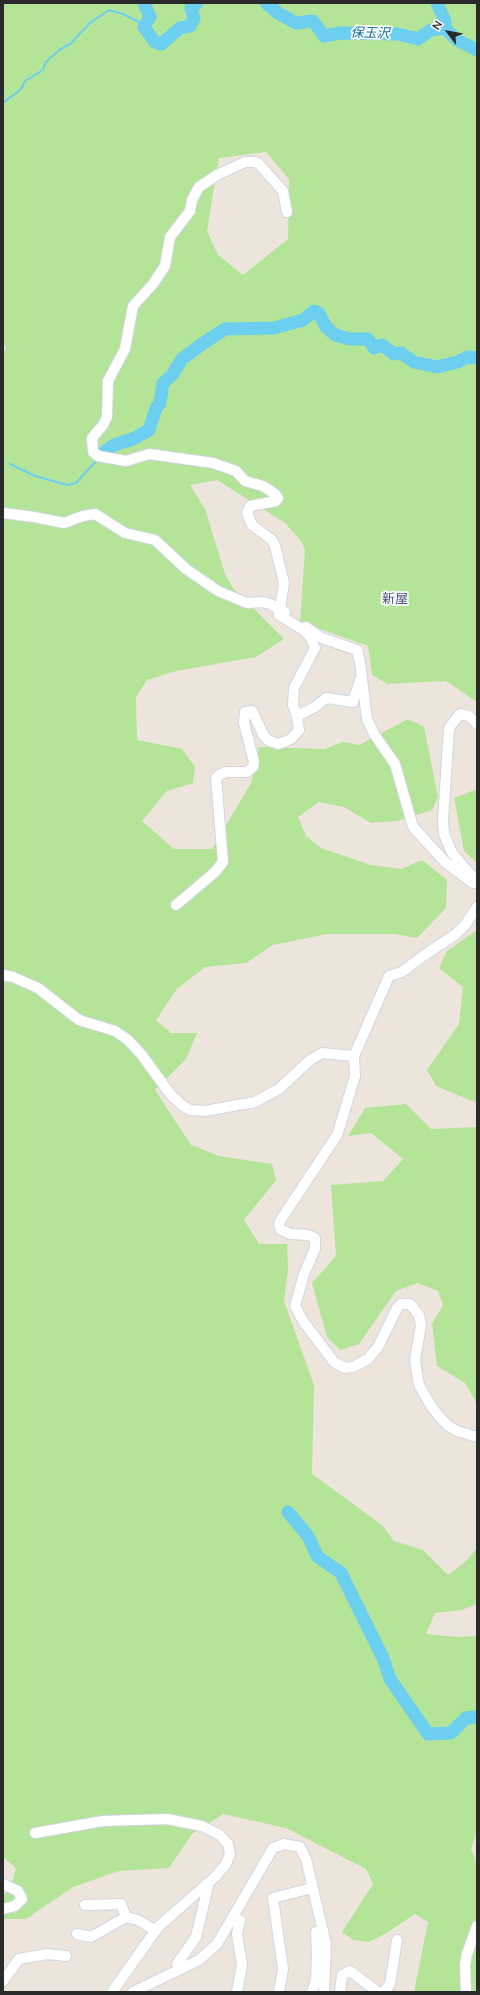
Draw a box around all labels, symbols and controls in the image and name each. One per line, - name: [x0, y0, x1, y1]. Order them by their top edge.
- north arrow: [428, 12, 468, 52]
- text: N: [429, 18, 446, 33]
- water label: 保玉沢: [350, 26, 390, 42]
- district label: 新屋: [382, 592, 408, 608]

